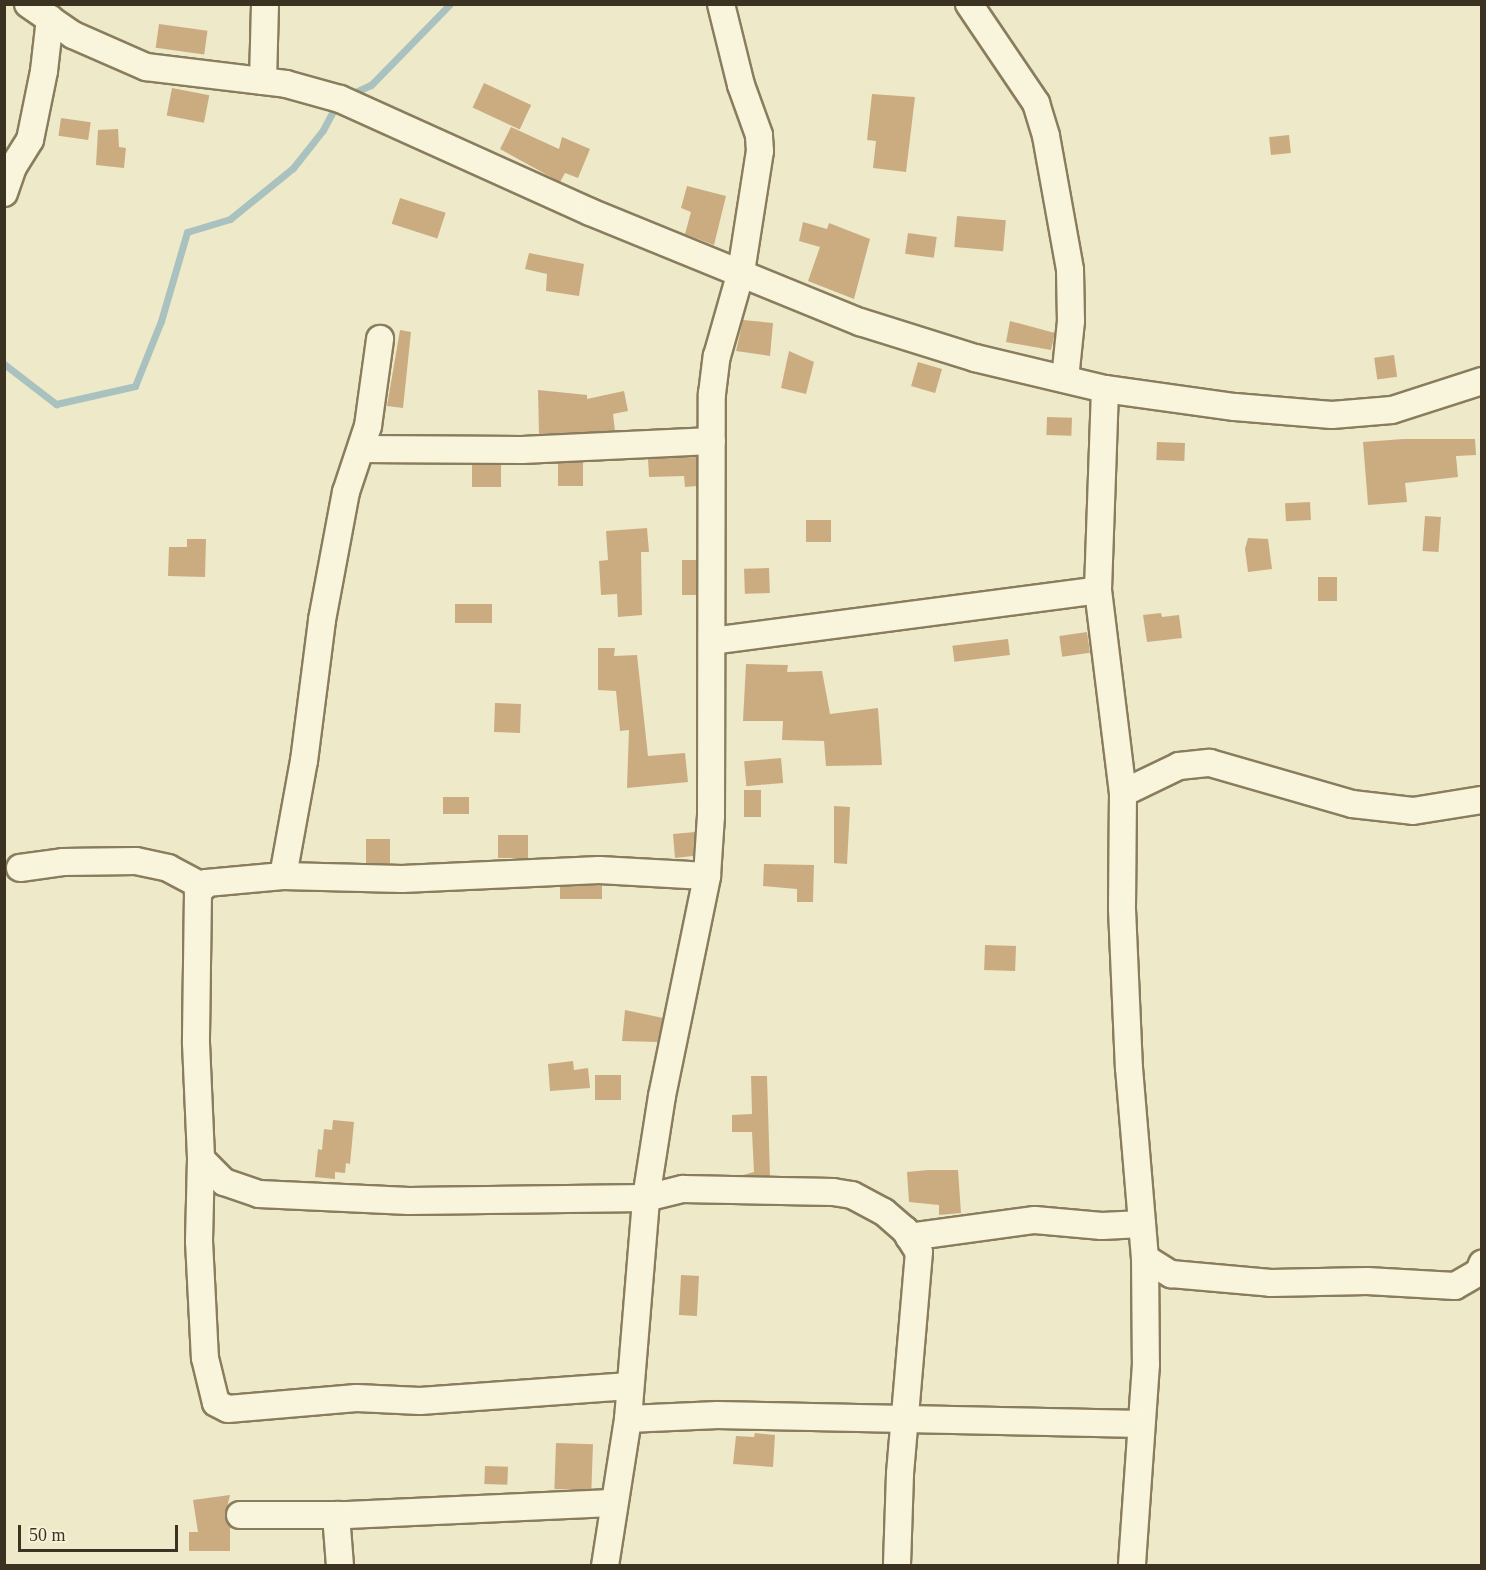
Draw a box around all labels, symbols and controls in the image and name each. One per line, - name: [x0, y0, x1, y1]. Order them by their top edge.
- scale bar: [21, 1513, 182, 1551]
- text: 50 m: [29, 1525, 66, 1545]

